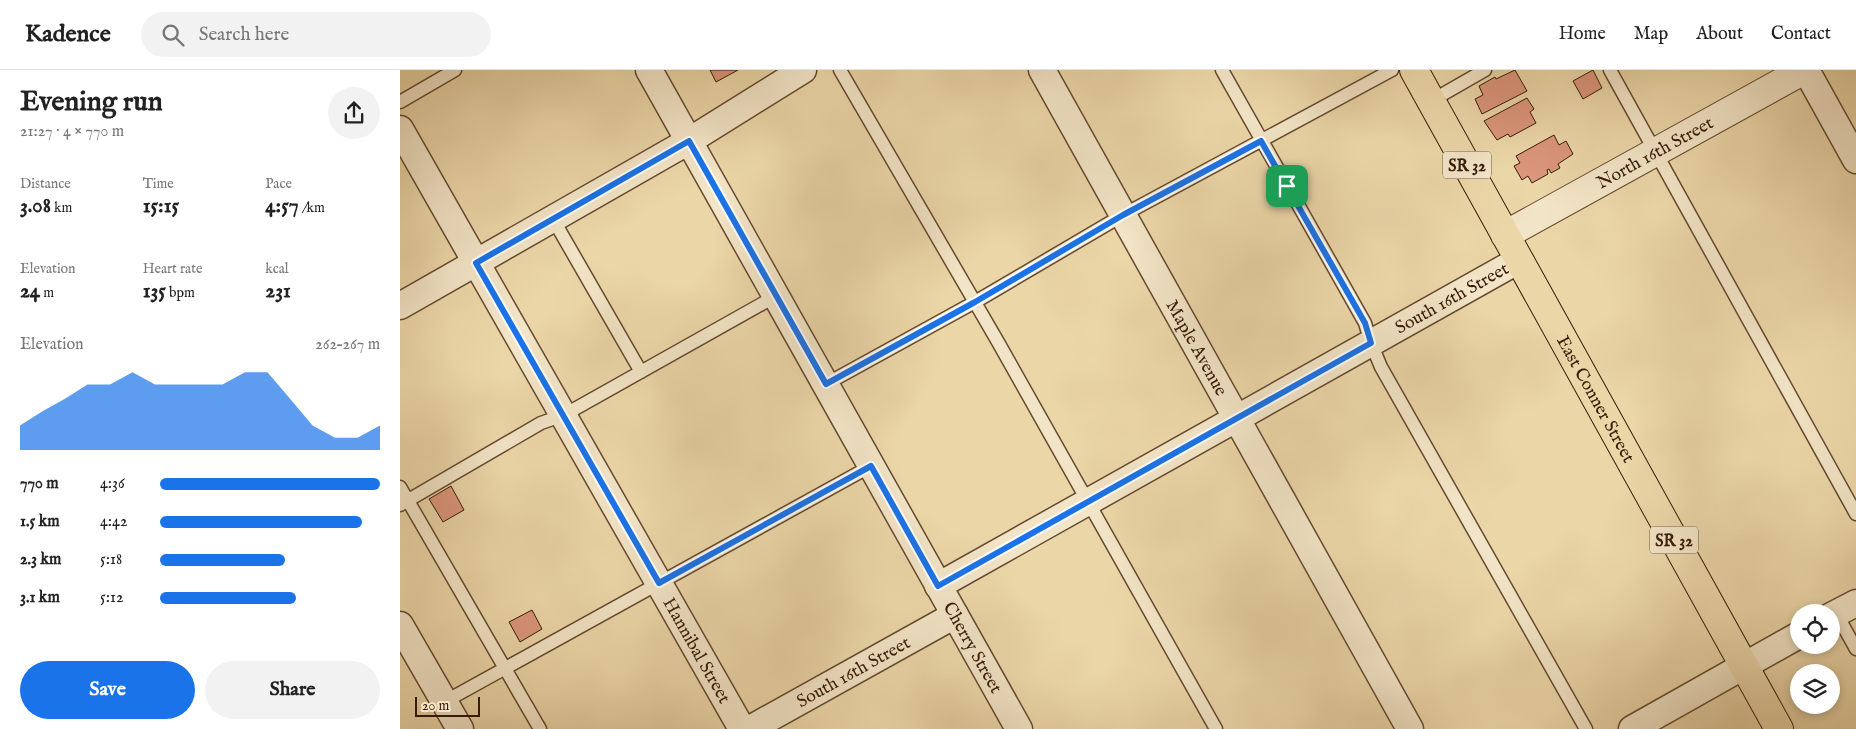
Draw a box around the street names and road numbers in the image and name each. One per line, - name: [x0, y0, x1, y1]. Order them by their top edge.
- street label: North 16th Street: [1593, 112, 1718, 195]
- road number: SR 32: [1443, 152, 1491, 178]
- street label: South 16th Street: [1392, 258, 1513, 340]
- street label: Maple Avenue: [1160, 296, 1232, 400]
- street label: East Conner Street: [1550, 332, 1639, 467]
- road number: SR 32: [1650, 526, 1698, 554]
- street label: Hannibal Street: [657, 594, 735, 708]
- street label: Cherry Street: [937, 598, 1007, 698]
- street label: South 16th Street: [793, 632, 915, 714]

